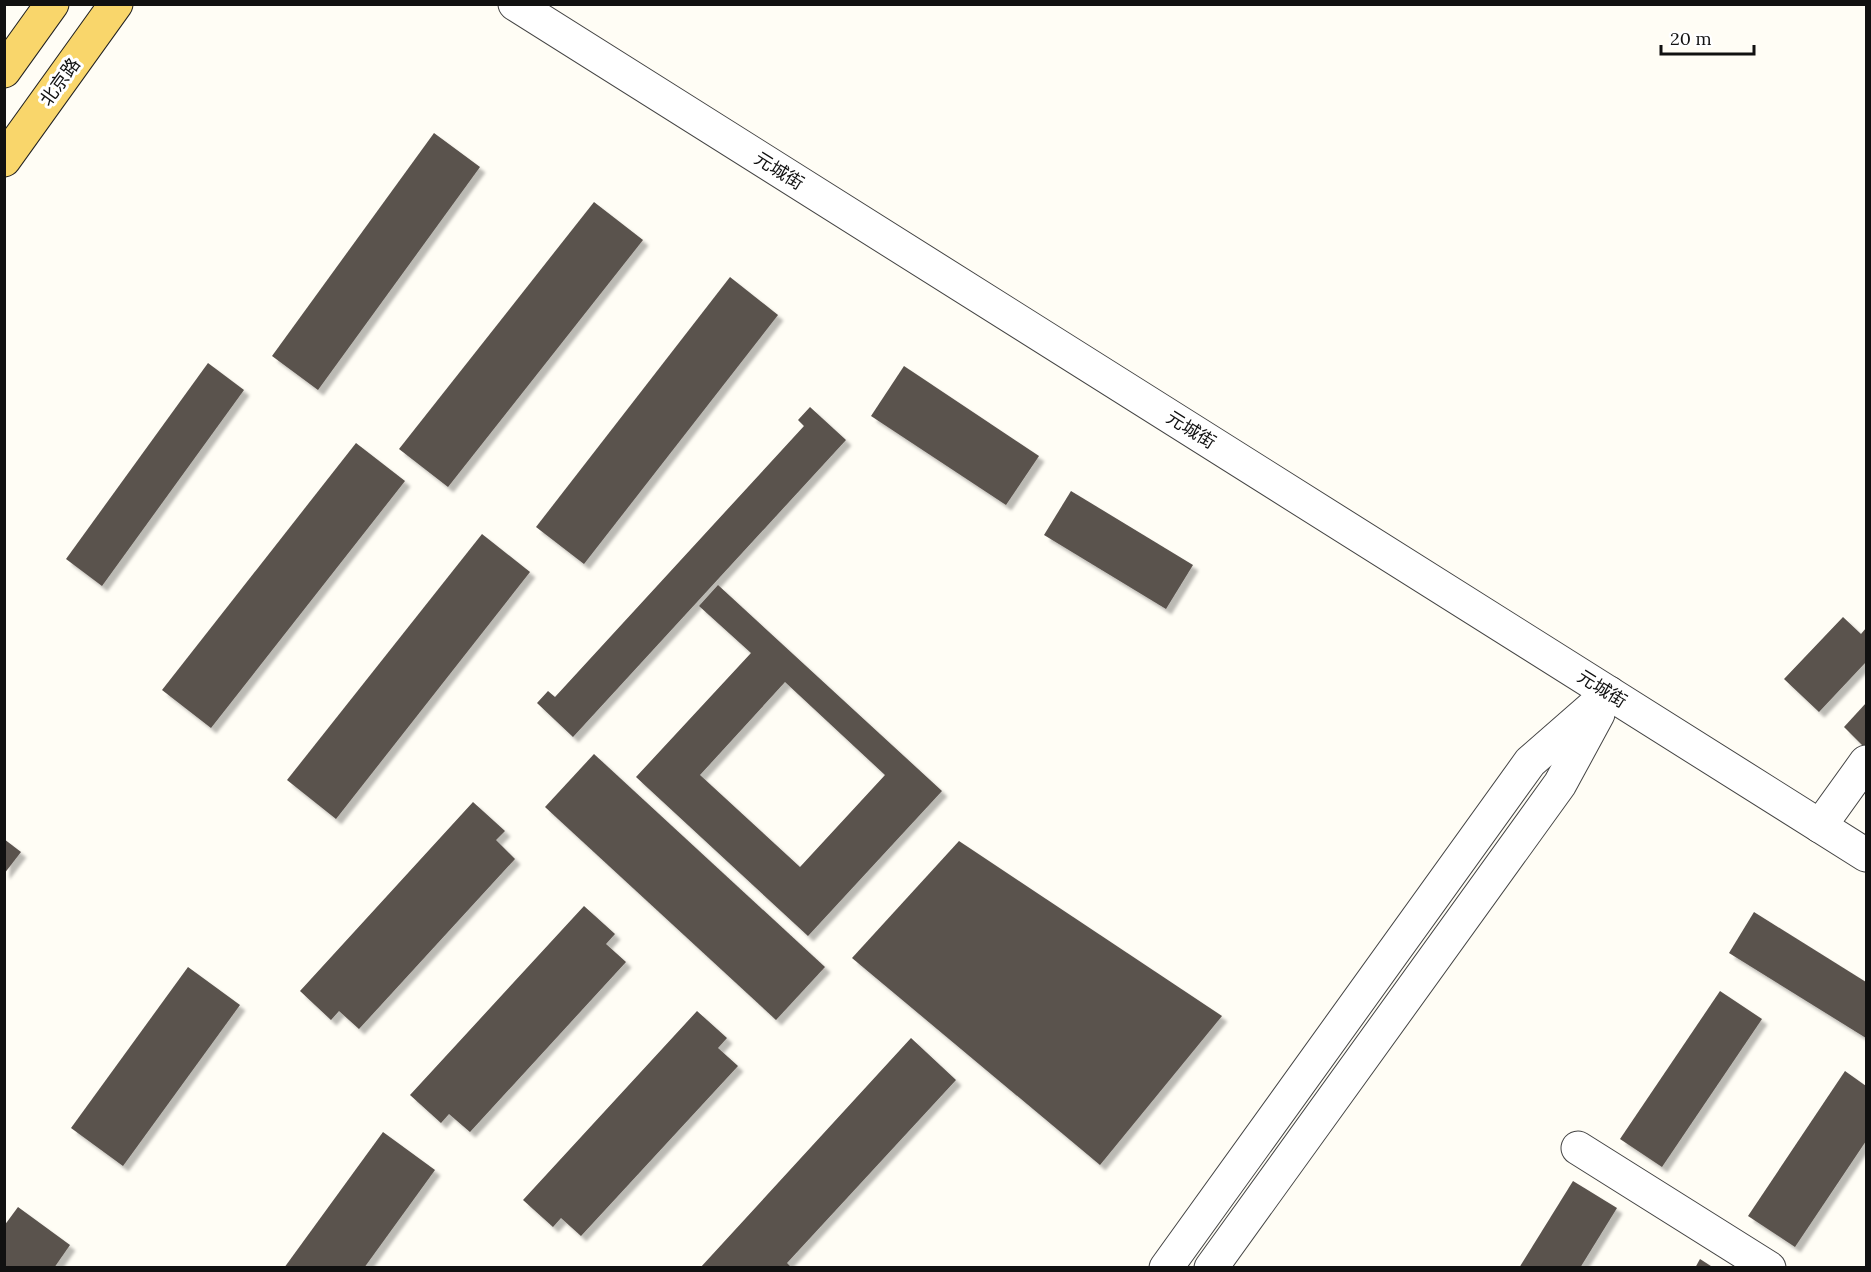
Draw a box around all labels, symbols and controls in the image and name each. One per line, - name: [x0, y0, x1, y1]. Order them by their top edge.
- scale bar: [1661, 18, 1754, 56]
- text: 20 m: [1670, 27, 1712, 50]
- street label: 北京路: [34, 53, 85, 110]
- street label: 元城街: [750, 147, 808, 195]
- street label: 元城街: [1162, 406, 1220, 454]
- street label: 元城街: [1573, 665, 1631, 713]

